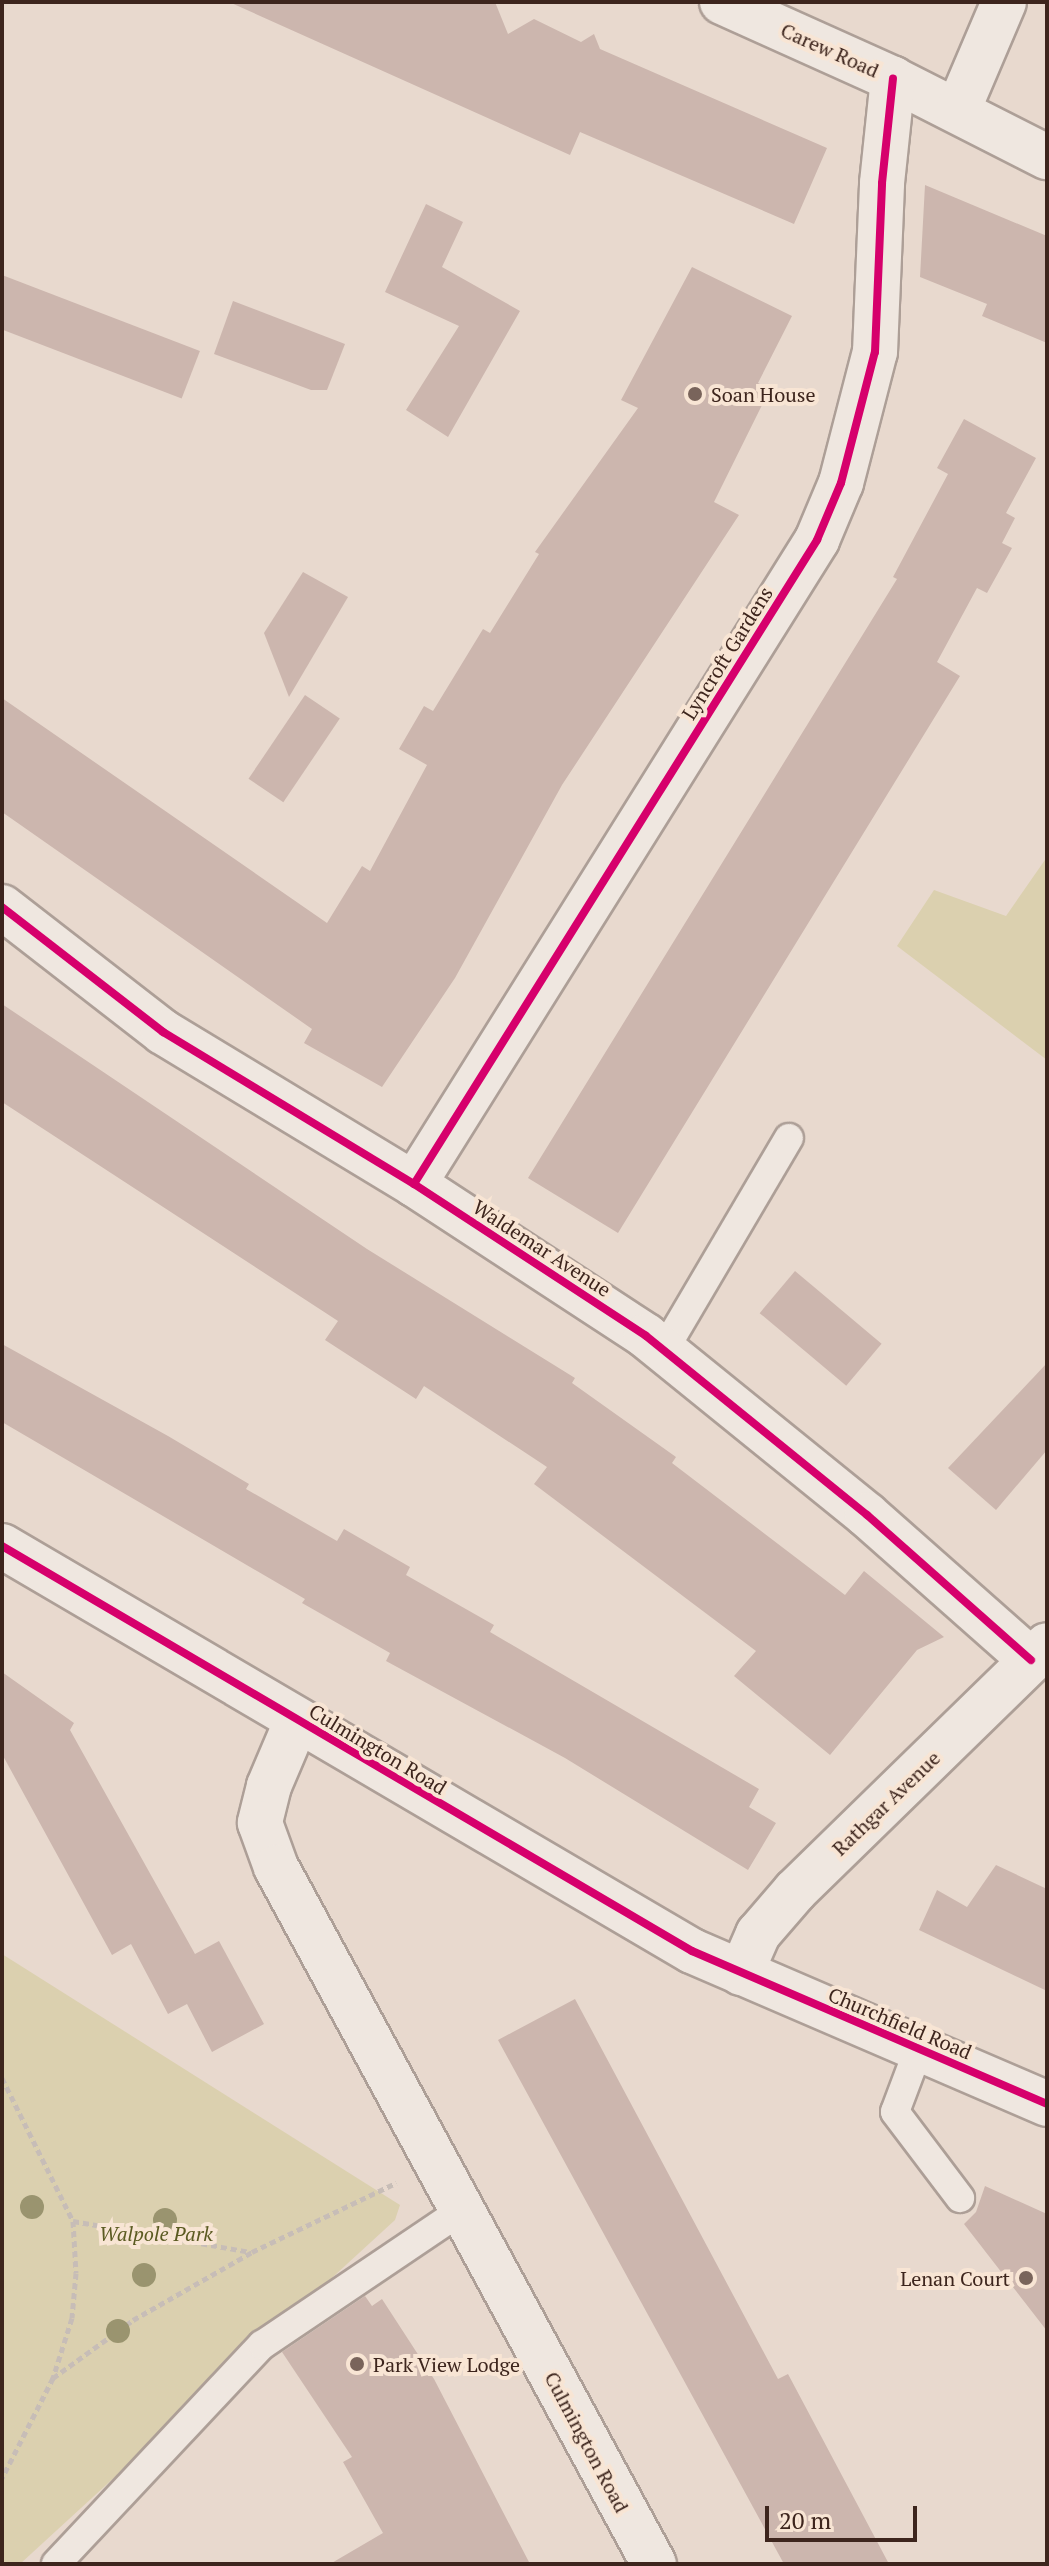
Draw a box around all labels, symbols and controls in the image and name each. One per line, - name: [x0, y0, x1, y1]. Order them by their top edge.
- street label: Carew Road: [777, 18, 883, 82]
- place label: Soan House: [711, 382, 815, 406]
- marker: Soan House: [686, 385, 704, 403]
- street label: Lyncroft Gardens: [676, 582, 778, 724]
- street label: Waldemar Avenue: [468, 1194, 616, 1302]
- street label: Culmington Road: [305, 1699, 451, 1799]
- street label: Rathgar Avenue: [827, 1746, 945, 1860]
- street label: Churchfield Road: [825, 1982, 975, 2064]
- park label: Walpole Park: [99, 2221, 213, 2245]
- place label: Lenan Court: [900, 2266, 1010, 2290]
- marker: Lenan Court: [1017, 2269, 1035, 2287]
- place label: Park View Lodge: [373, 2352, 521, 2376]
- marker: Park View Lodge: [348, 2355, 366, 2373]
- street label: Culmington Road: [540, 2368, 634, 2516]
- scale bar: [769, 2490, 921, 2540]
- text: 20 m: [779, 2504, 831, 2536]

